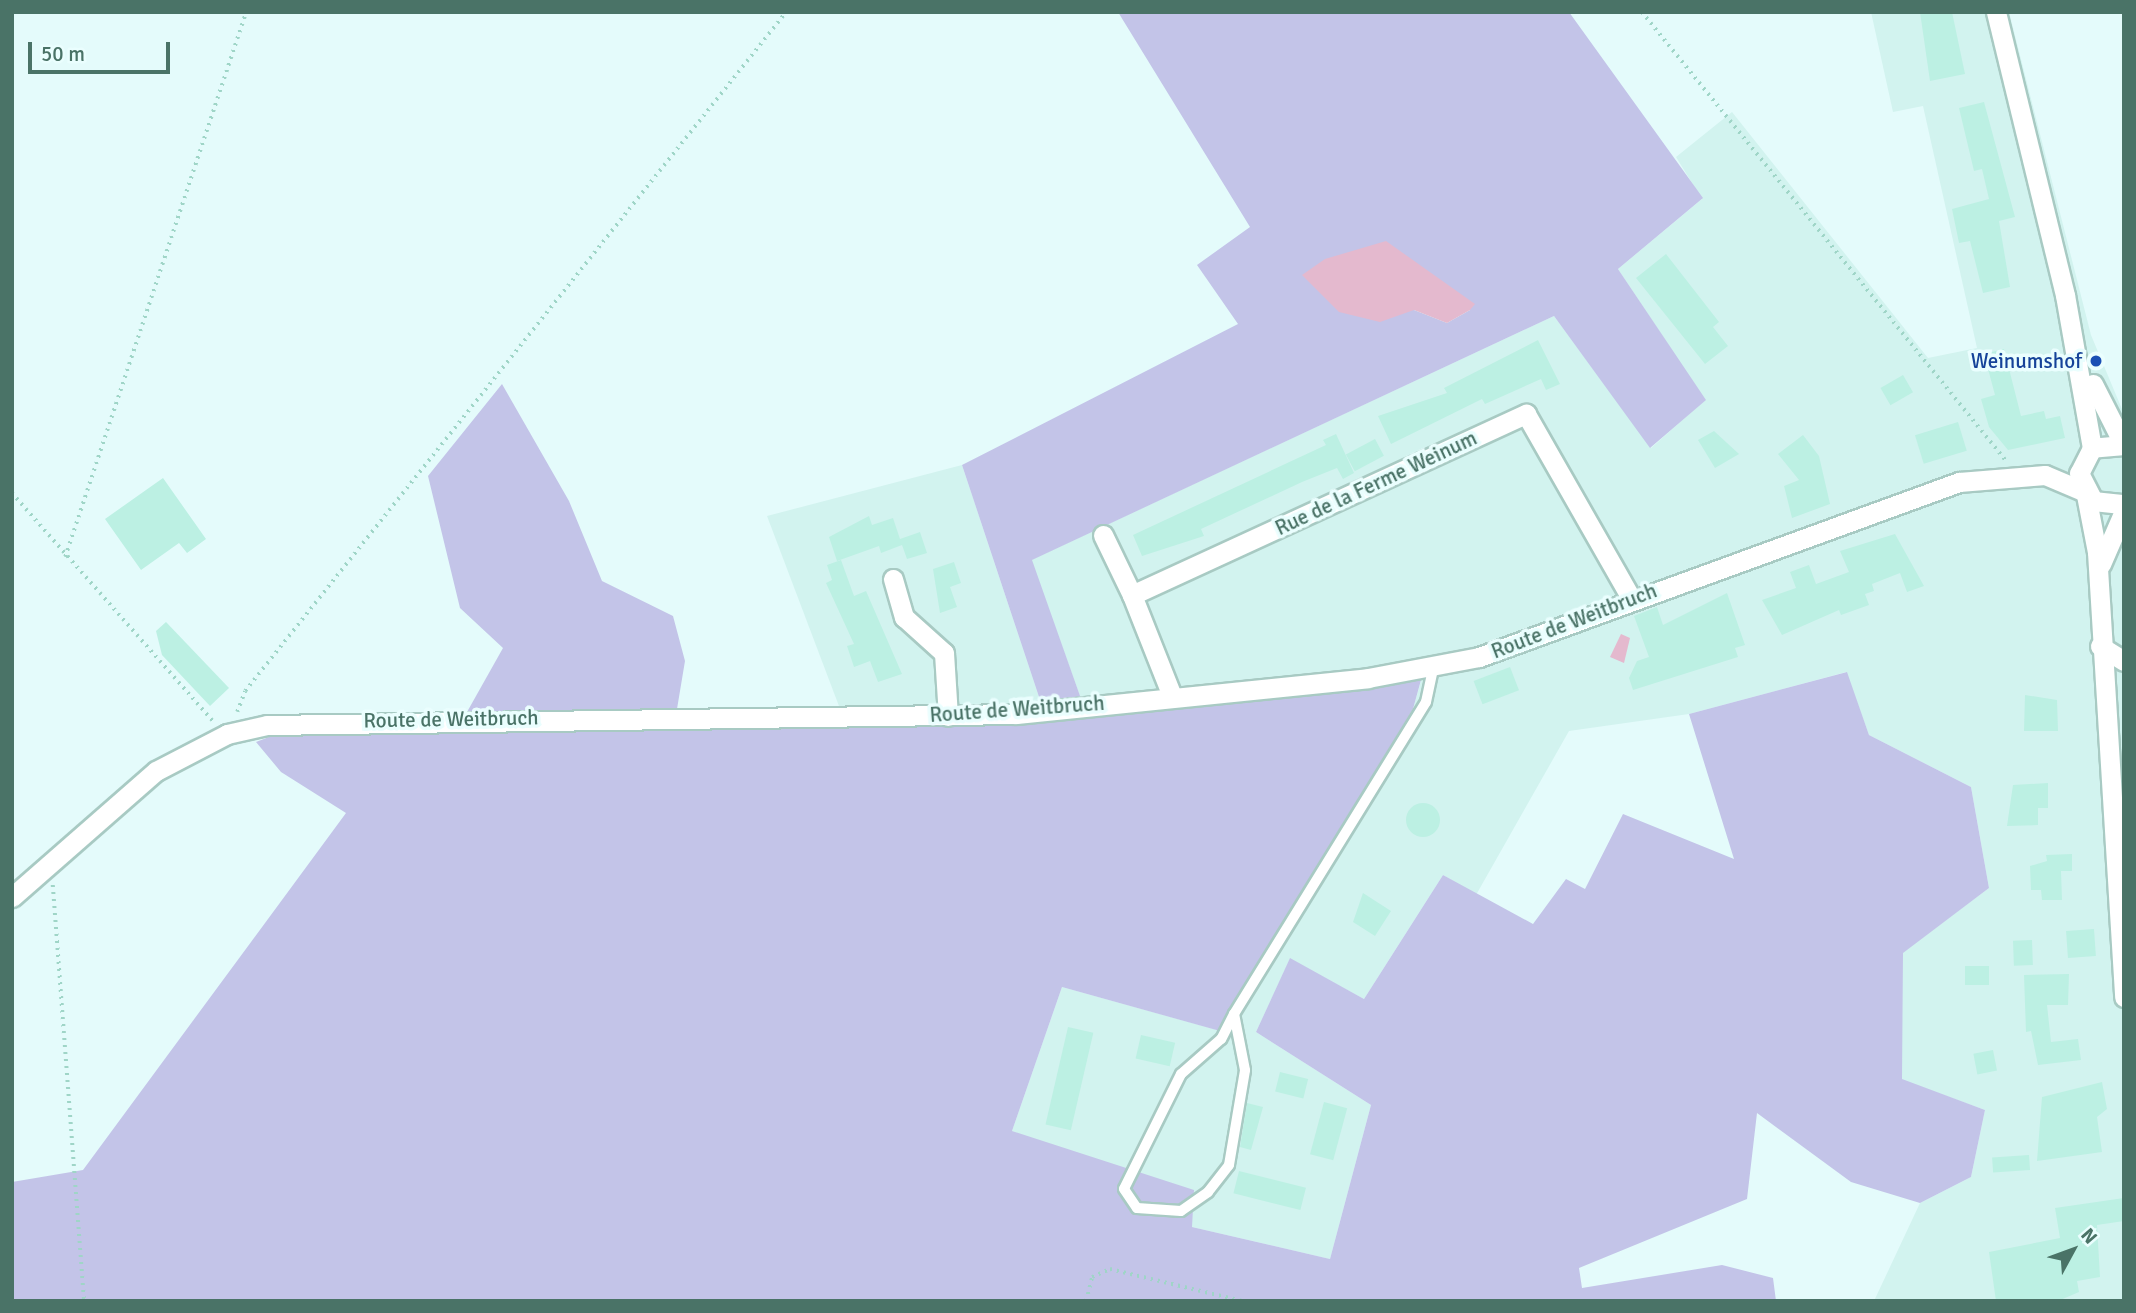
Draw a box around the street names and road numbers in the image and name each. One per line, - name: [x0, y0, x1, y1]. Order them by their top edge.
- street label: Rue de la Ferme Weinum: [1271, 425, 1481, 541]
- street label: Route de Weitbruch: [1488, 578, 1660, 664]
- street label: Route de Weitbruch: [929, 690, 1105, 728]
- street label: Route de Weitbruch: [363, 705, 539, 733]

